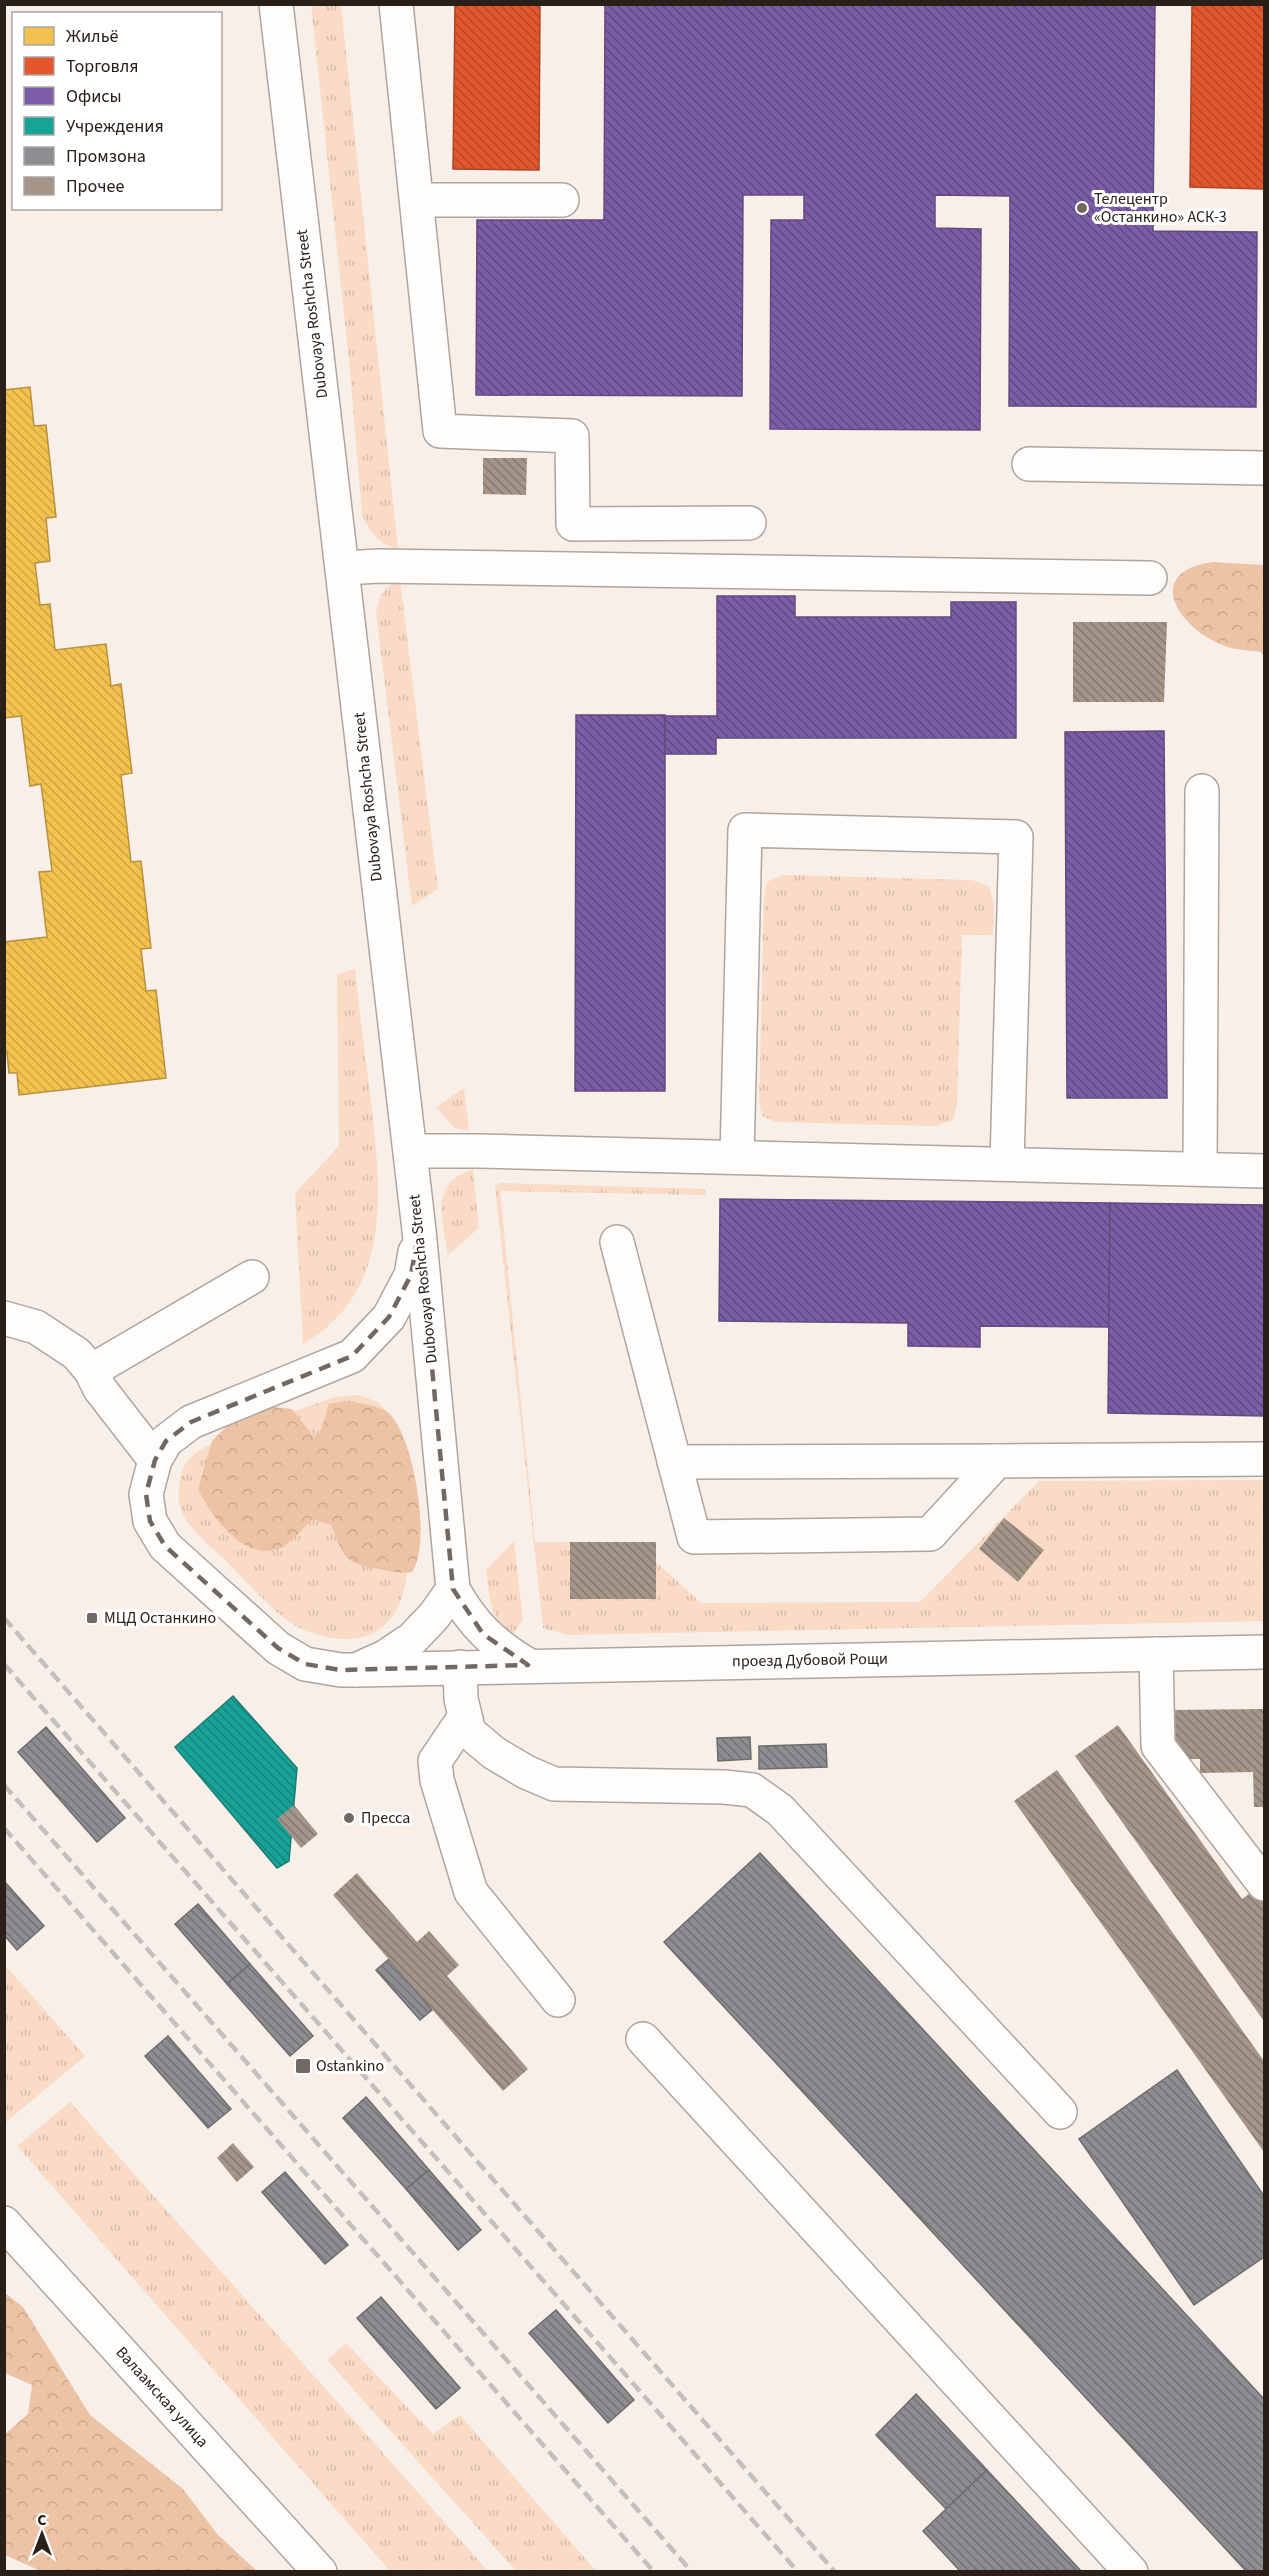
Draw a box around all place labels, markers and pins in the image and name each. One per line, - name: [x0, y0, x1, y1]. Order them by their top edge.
- place label: Телецентр «Останкино» АСК-3: [1094, 188, 1227, 228]
- marker: Телецентр «Останкино» АСК-3: [1075, 201, 1089, 215]
- place label: МЦД Останкино: [104, 1607, 216, 1629]
- marker: МЦД Останкино: [85, 1611, 99, 1625]
- place label: Пресса: [361, 1807, 410, 1829]
- marker: Пресса: [342, 1811, 356, 1825]
- place label: Ostankino: [316, 2055, 384, 2077]
- marker: Ostankino: [294, 2057, 312, 2075]

